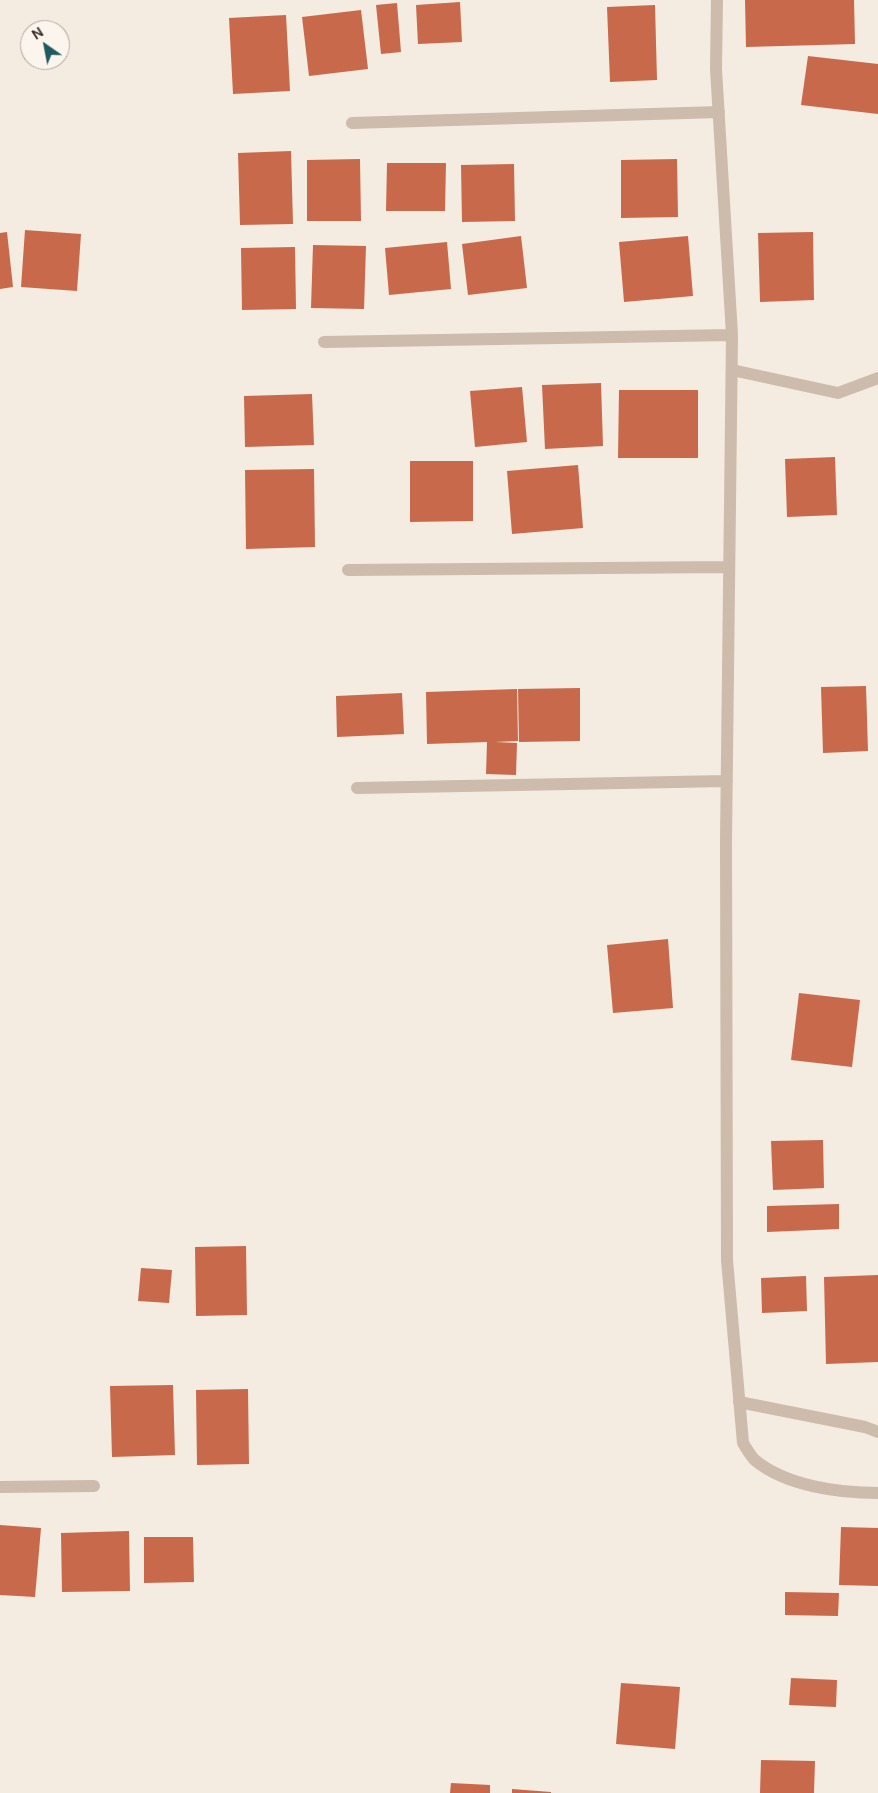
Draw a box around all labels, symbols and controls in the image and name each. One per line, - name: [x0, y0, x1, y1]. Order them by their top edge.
- north arrow: [20, 20, 70, 70]
- text: N: [28, 23, 47, 44]

